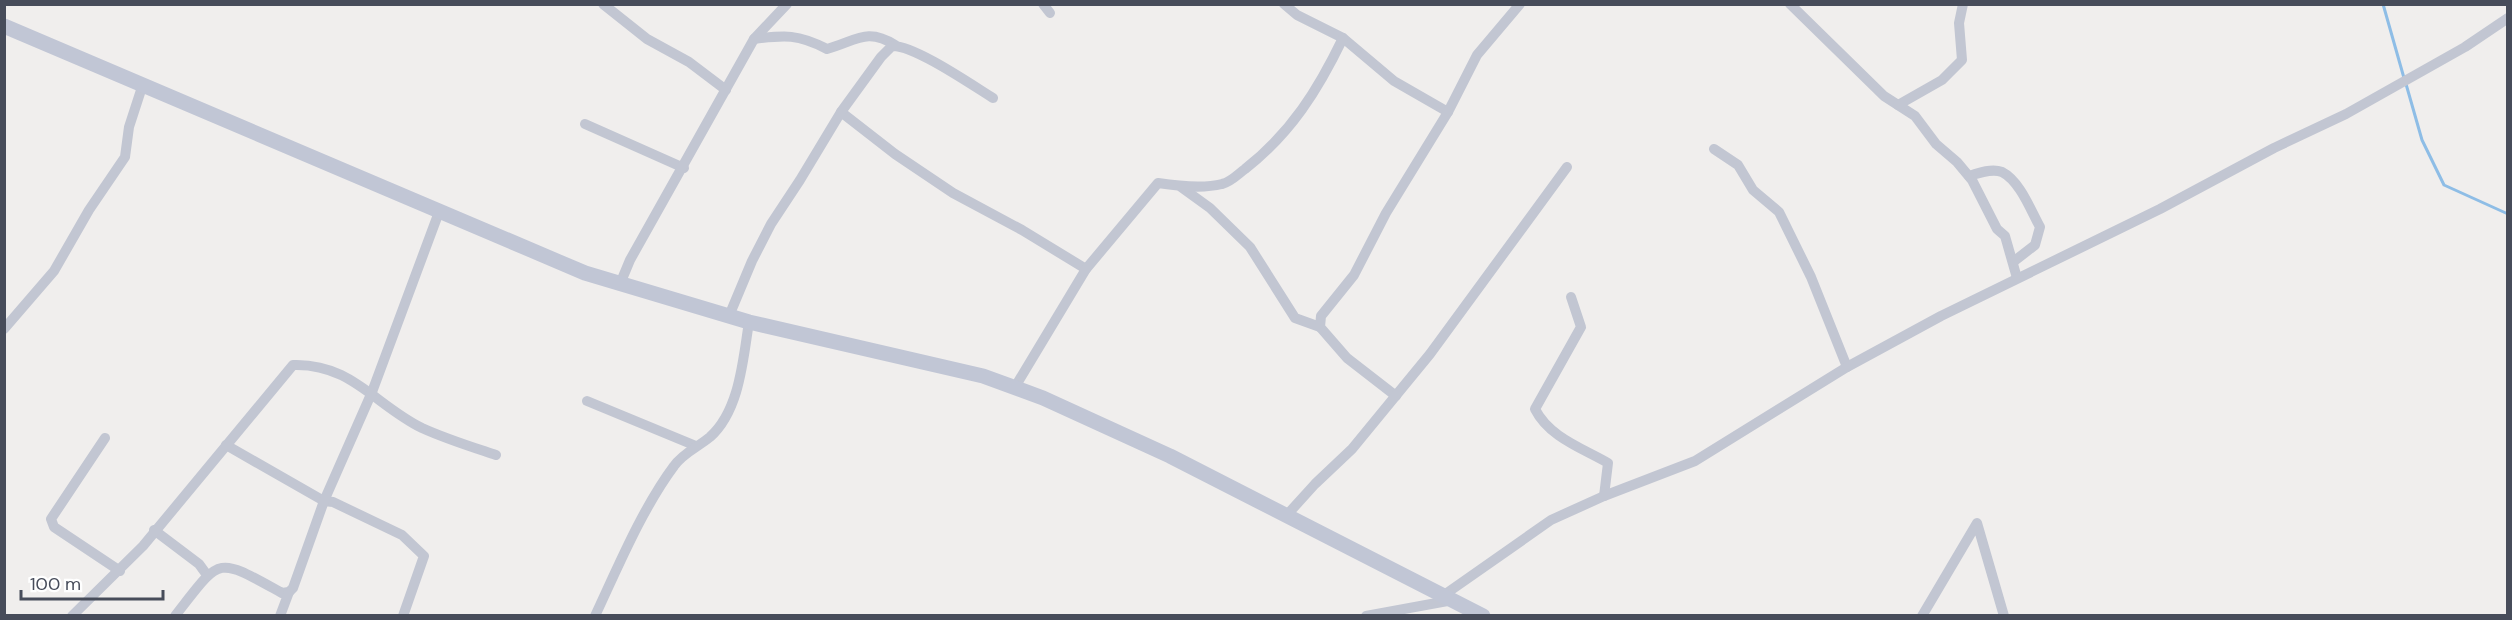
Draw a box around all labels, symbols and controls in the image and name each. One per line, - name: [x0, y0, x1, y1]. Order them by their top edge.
- scale bar: [21, 563, 164, 601]
- text: 100 m: [30, 572, 81, 596]

